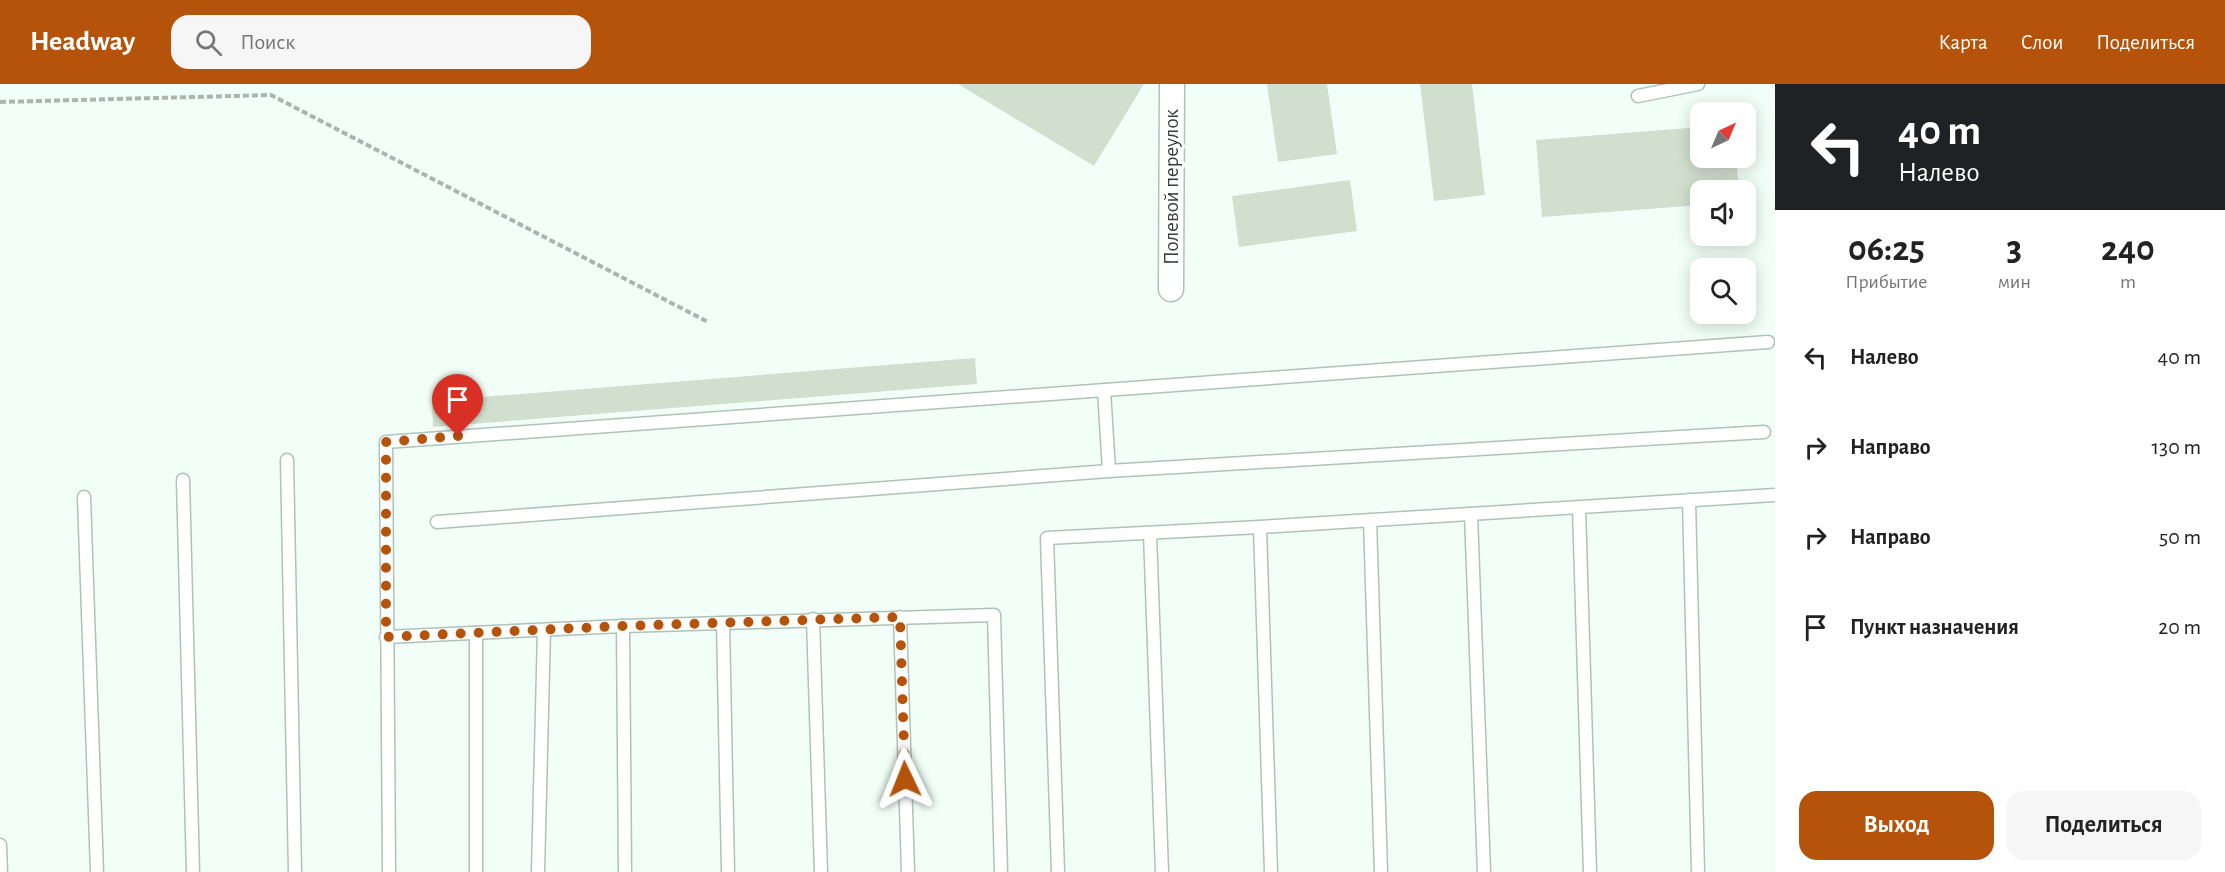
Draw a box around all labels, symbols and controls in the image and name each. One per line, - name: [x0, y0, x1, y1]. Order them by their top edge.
- search box: [171, 15, 591, 69]
- icon: search: [192, 26, 225, 59]
- text: Headway: [30, 28, 135, 56]
- text: Поиск: [240, 31, 295, 53]
- text: Карта: [1938, 32, 1988, 53]
- text: Слои: [2021, 32, 2063, 53]
- text: Поделиться: [2096, 32, 2195, 53]
- north arrow: [1690, 102, 1756, 168]
- map controls: [1690, 102, 1756, 324]
- icon: left: [1799, 108, 1877, 186]
- street label: Полевой переулок: [1161, 109, 1182, 265]
- text: 40 m: [1898, 110, 1981, 152]
- text: Налево: [1898, 159, 1980, 186]
- button: sound: [1690, 180, 1756, 246]
- text: 06:25: [1848, 231, 1925, 267]
- text: 3: [2007, 231, 2022, 267]
- text: 240: [2101, 231, 2155, 267]
- button: search: [1690, 258, 1756, 324]
- text: Прибытие: [1845, 272, 1928, 292]
- text: мин: [1998, 272, 2031, 292]
- text: m: [2120, 272, 2136, 292]
- icon: left: [1799, 341, 1832, 374]
- text: Налево: [1850, 346, 1919, 368]
- text: 40 m: [2158, 346, 2201, 368]
- pin: [432, 374, 483, 436]
- icon: arrive: [441, 383, 474, 416]
- icon: right: [1799, 431, 1832, 464]
- text: Направо: [1850, 436, 1931, 458]
- text: 130 m: [2152, 436, 2201, 458]
- icon: right: [1799, 521, 1832, 554]
- text: Направо: [1850, 526, 1931, 548]
- text: 50 m: [2159, 526, 2201, 548]
- icon: arrive: [1799, 611, 1832, 644]
- text: Пункт назначения: [1850, 616, 2019, 638]
- text: 20 m: [2158, 616, 2201, 638]
- position arrow: [873, 747, 937, 811]
- button: Выход: [1799, 791, 1994, 860]
- button: Поделиться: [2006, 791, 2201, 860]

